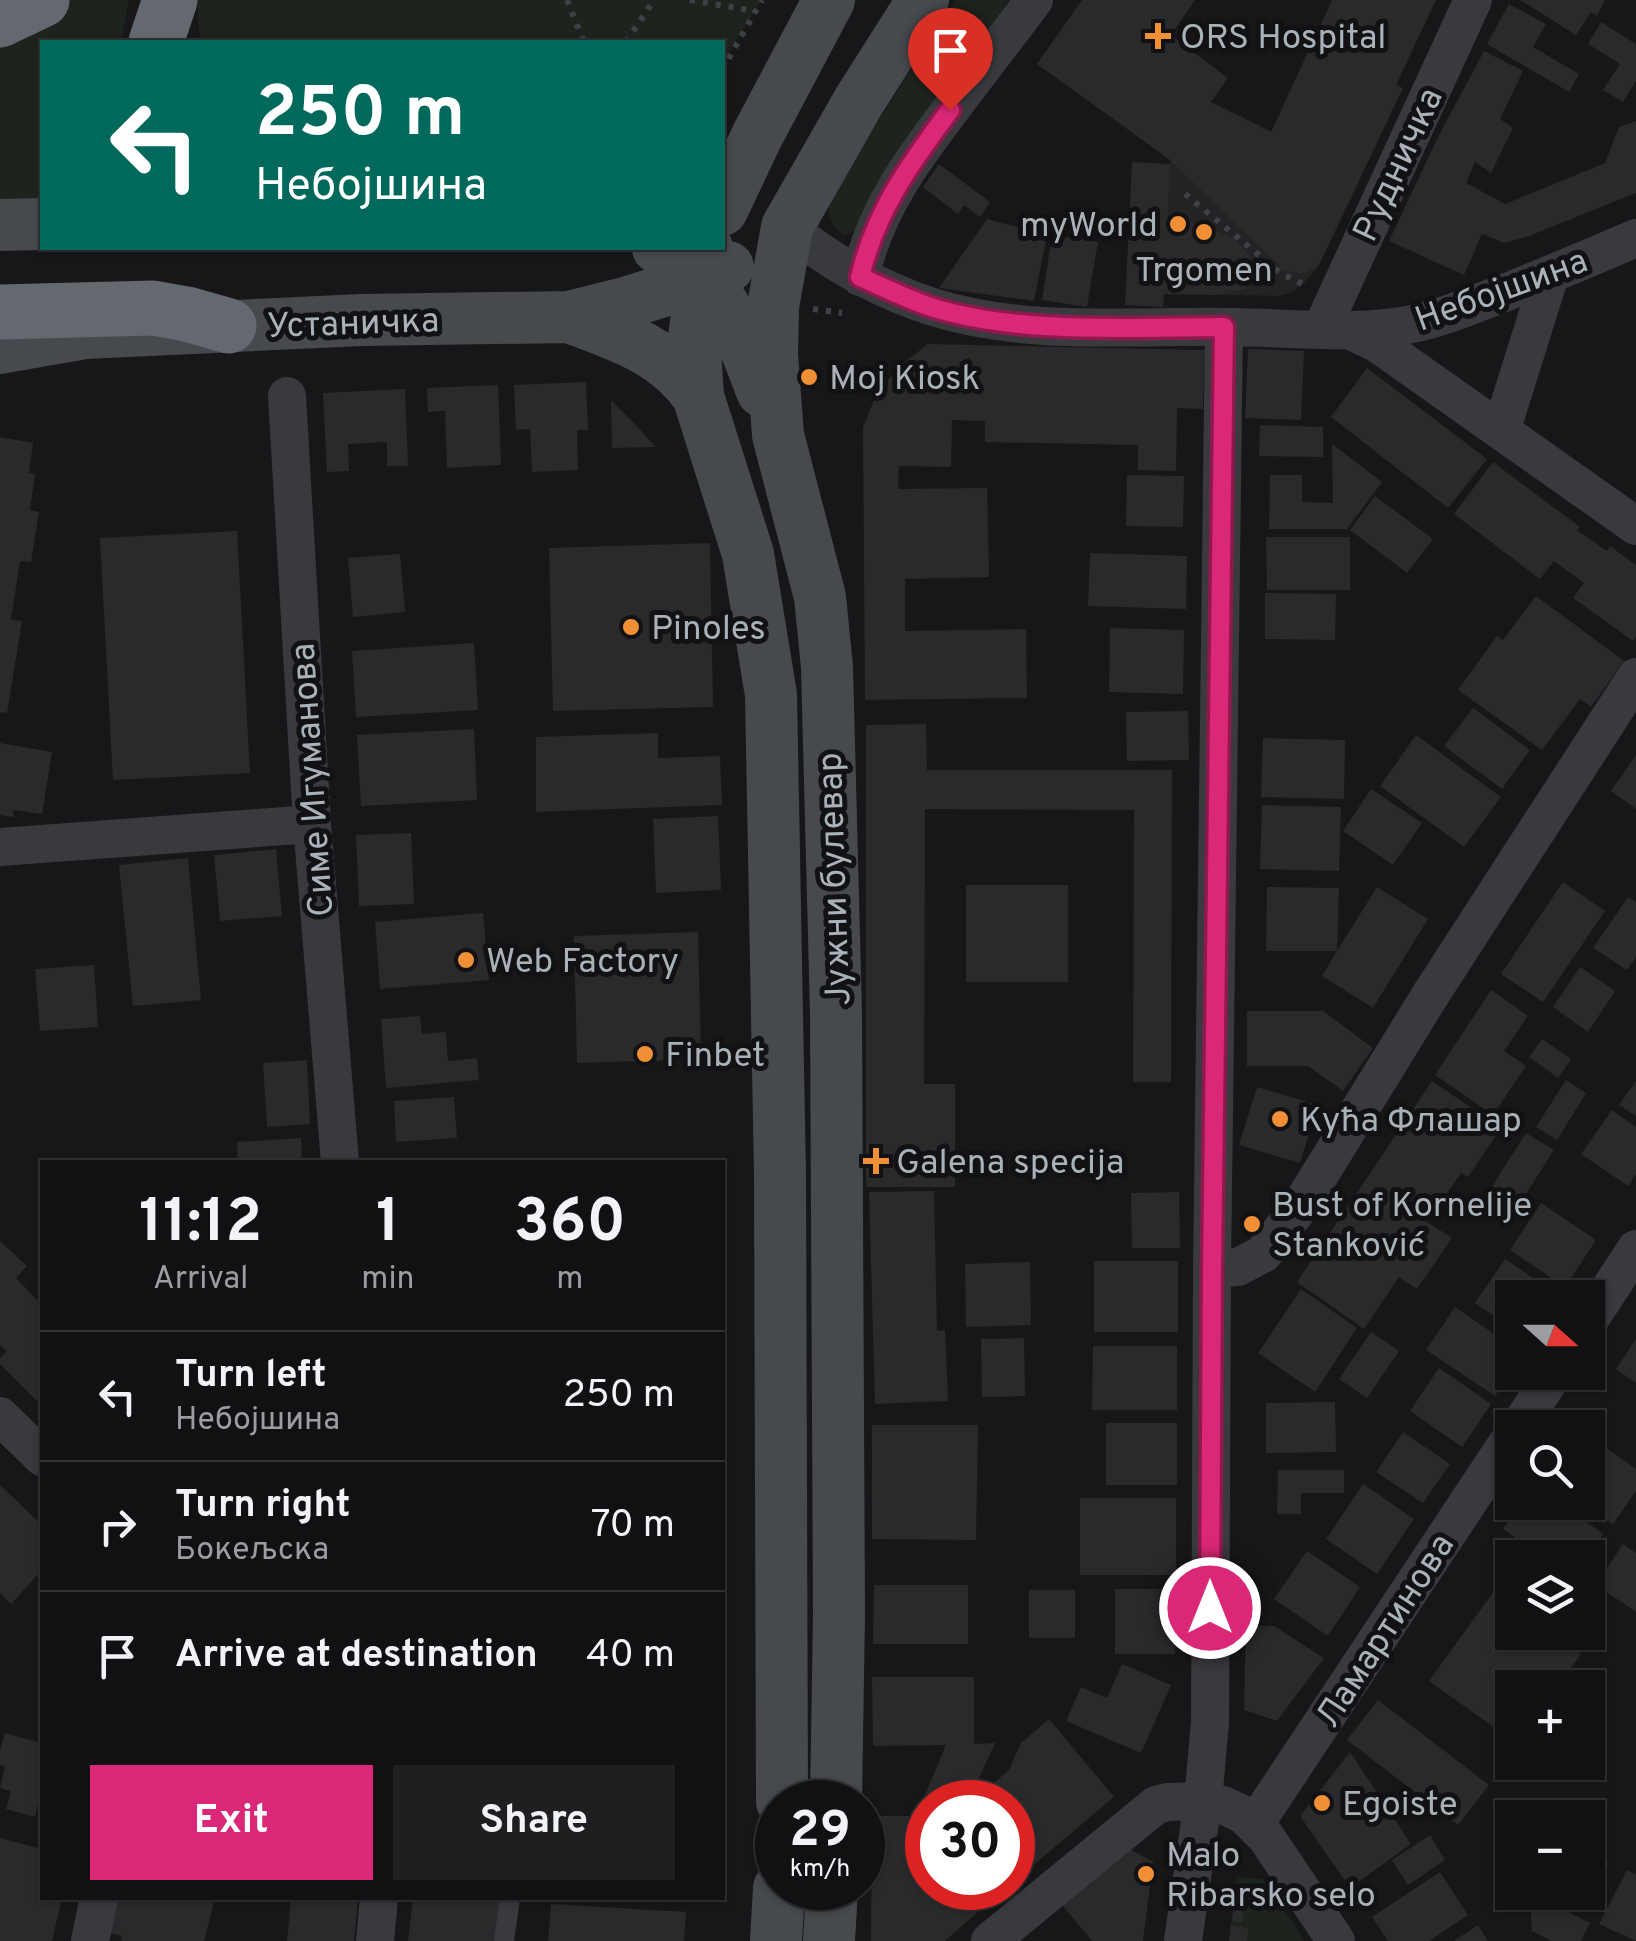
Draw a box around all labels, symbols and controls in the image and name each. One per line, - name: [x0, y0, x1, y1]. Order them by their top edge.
- pin: [908, 8, 993, 111]
- place label: ORS Hospital: [1180, 17, 1387, 61]
- icon: arrive: [923, 23, 978, 78]
- marker: ORS Hospital: [1145, 23, 1171, 49]
- text: 250 m: [255, 72, 465, 161]
- icon: left: [90, 80, 220, 210]
- street label: Рудничка: [1345, 81, 1454, 249]
- text: Небојшина: [255, 159, 487, 216]
- place label: myWorld: [1020, 205, 1158, 249]
- marker: myWorld: [1167, 213, 1189, 235]
- marker: Trgomen: [1193, 221, 1215, 243]
- street label: Небојшина: [1410, 240, 1594, 343]
- place label: Trgomen: [1135, 250, 1273, 294]
- street label: Устаничка: [266, 300, 440, 350]
- place label: Moj Kiosk: [829, 358, 980, 402]
- marker: Moj Kiosk: [798, 366, 820, 388]
- place label: Pinoles: [651, 608, 766, 652]
- marker: Pinoles: [620, 616, 642, 638]
- street label: Симе Игуманова: [282, 641, 346, 918]
- street label: Јужни булевар: [810, 751, 862, 1006]
- place label: Web Factory: [486, 941, 679, 985]
- marker: Web Factory: [455, 949, 477, 971]
- place label: Finbet: [665, 1035, 765, 1079]
- marker: Finbet: [634, 1043, 656, 1065]
- place label: Кућа Флашар: [1300, 1100, 1522, 1144]
- marker: Кућа Флашар: [1269, 1108, 1291, 1130]
- place label: Galena specija: [896, 1142, 1124, 1186]
- marker: Galena specija: [865, 1150, 887, 1172]
- place label: Bust of Kornelije Stanković: [1272, 1185, 1532, 1269]
- text: 11:12: [139, 1187, 262, 1263]
- text: 1: [376, 1187, 400, 1263]
- text: 360: [514, 1187, 626, 1263]
- marker: Bust of Kornelije Stanković: [1241, 1213, 1263, 1235]
- text: Arrival: [153, 1260, 248, 1300]
- text: min: [361, 1260, 415, 1300]
- text: m: [556, 1260, 583, 1300]
- north arrow: [1495, 1280, 1605, 1390]
- map controls: [1495, 1280, 1605, 1910]
- text: Turn left: [175, 1352, 327, 1401]
- icon: left: [90, 1369, 145, 1424]
- text: 250 m: [563, 1372, 675, 1421]
- text: Небојшина: [175, 1401, 340, 1441]
- button: search: [1495, 1410, 1605, 1520]
- text: Turn right: [175, 1482, 350, 1531]
- icon: right: [90, 1499, 145, 1554]
- text: 70 m: [591, 1502, 675, 1551]
- street label: Ламартинова: [1307, 1526, 1466, 1737]
- text: Бокељска: [175, 1531, 329, 1571]
- button: layers: [1495, 1540, 1605, 1650]
- position arrow: [1158, 1556, 1262, 1660]
- icon: arrive: [90, 1629, 145, 1684]
- text: Arrive at destination: [175, 1632, 538, 1681]
- text: 40 m: [586, 1632, 675, 1681]
- button: +: [1495, 1670, 1605, 1780]
- button: Exit: [90, 1765, 373, 1880]
- button: Share: [393, 1765, 675, 1880]
- speed limit sign: 30: [905, 1780, 1035, 1910]
- place label: Egoiste: [1342, 1784, 1457, 1828]
- marker: Egoiste: [1311, 1792, 1333, 1814]
- button: −: [1495, 1800, 1605, 1910]
- text: 29: [789, 1801, 851, 1864]
- place label: Malo Ribarsko selo: [1166, 1835, 1376, 1919]
- text: km/h: [790, 1854, 850, 1886]
- marker: Malo Ribarsko selo: [1135, 1863, 1157, 1885]

